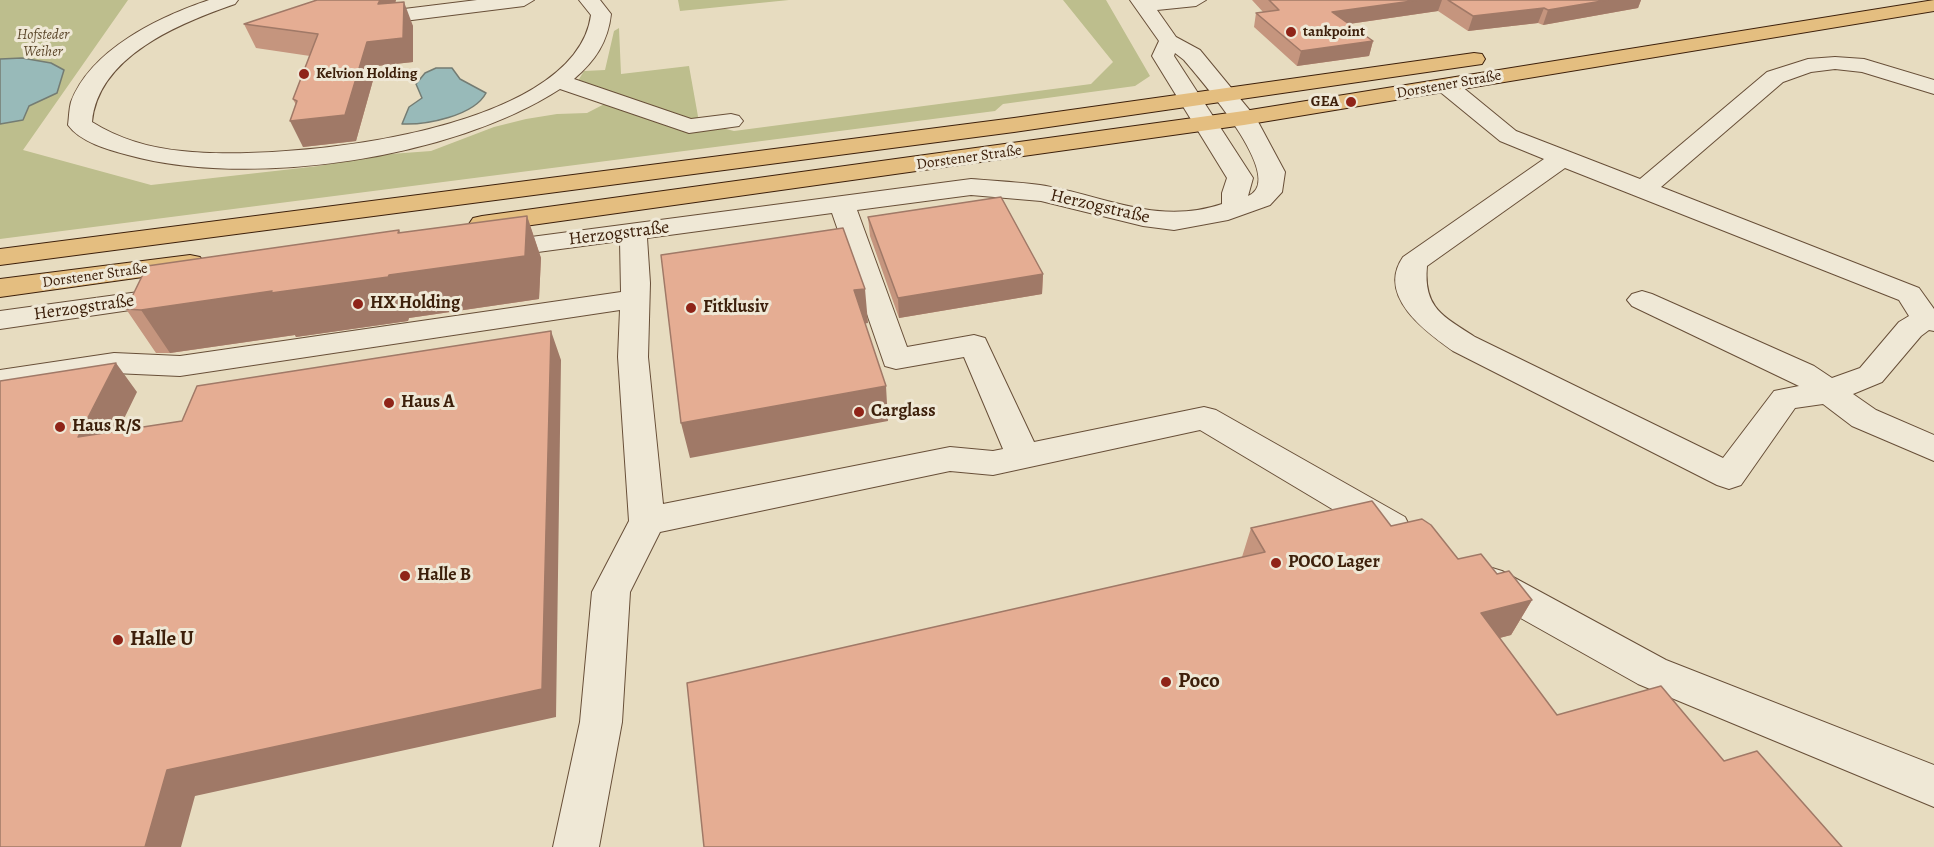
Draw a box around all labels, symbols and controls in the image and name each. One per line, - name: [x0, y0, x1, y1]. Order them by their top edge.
- place label: tankpoint: [1303, 23, 1365, 41]
- marker: tankpoint: [1284, 25, 1298, 39]
- park label: Hofsteder Weiher: [17, 26, 69, 61]
- place label: Kelvion Holding: [316, 65, 417, 83]
- marker: Kelvion Holding: [297, 67, 311, 81]
- street label: Dorstener Straße: [1395, 67, 1503, 103]
- place label: GEA: [1311, 93, 1339, 111]
- marker: GEA: [1344, 95, 1358, 109]
- street label: Dorstener Straße: [915, 142, 1023, 174]
- street label: Herzogstraße: [1048, 185, 1152, 229]
- street label: Herzogstraße: [567, 217, 671, 251]
- street label: Dorstener Straße: [41, 260, 149, 292]
- street label: Herzogstraße: [32, 290, 136, 326]
- place label: HX Holding: [370, 293, 460, 315]
- marker: HX Holding: [351, 297, 365, 311]
- place label: Fitklusiv: [703, 297, 768, 319]
- marker: Fitklusiv: [684, 301, 698, 315]
- place label: Haus A: [401, 392, 454, 414]
- marker: Haus A: [382, 396, 396, 410]
- place label: Carglass: [871, 401, 935, 423]
- marker: Carglass: [852, 405, 866, 419]
- place label: Haus R/S: [72, 416, 141, 438]
- marker: Haus R/S: [53, 420, 67, 434]
- place label: POCO Lager: [1288, 552, 1380, 574]
- marker: POCO Lager: [1269, 556, 1283, 570]
- place label: Halle B: [417, 565, 471, 587]
- marker: Halle B: [398, 569, 412, 583]
- place label: Halle U: [130, 627, 194, 653]
- marker: Halle U: [111, 633, 125, 647]
- place label: Poco: [1178, 669, 1220, 695]
- marker: Poco: [1159, 675, 1173, 689]

